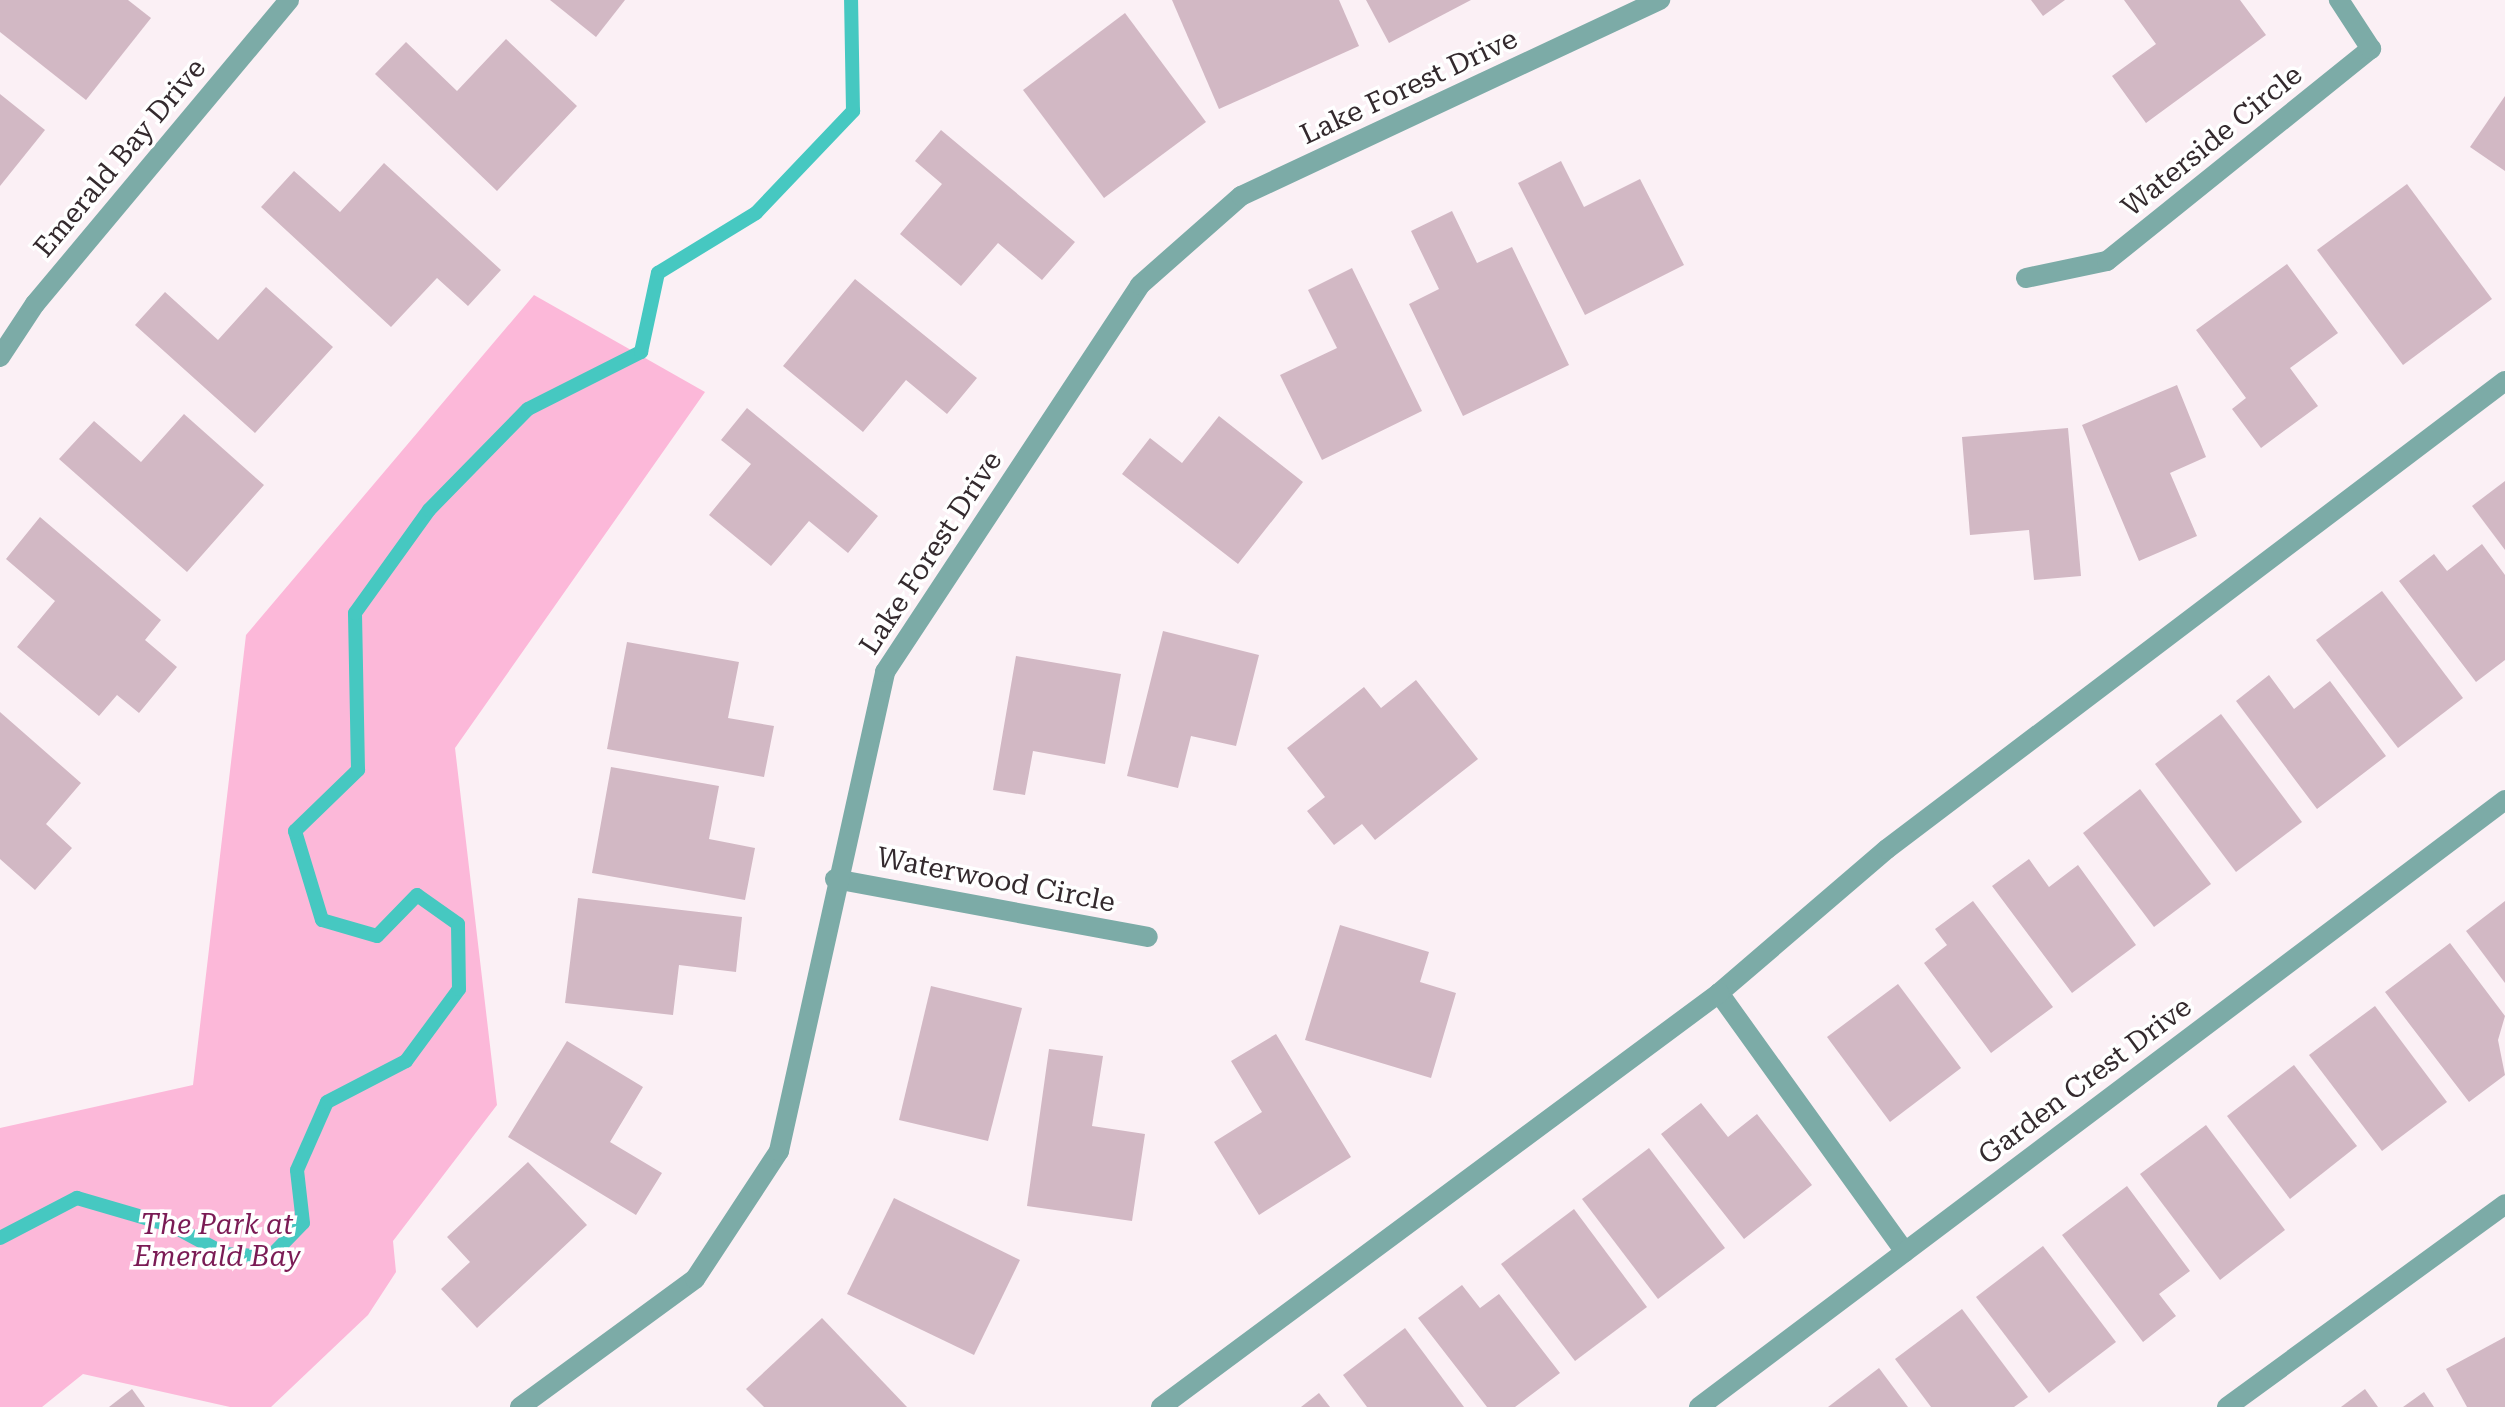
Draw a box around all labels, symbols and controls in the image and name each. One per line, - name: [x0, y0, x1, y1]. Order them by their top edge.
- street label: Lake Forest Drive: [1295, 22, 1523, 152]
- street label: Emerald Bay Drive: [27, 52, 213, 264]
- street label: Waterside Circle: [2115, 58, 2309, 224]
- street label: Lake Forest Drive: [853, 445, 1009, 661]
- street label: Waterwood Circle: [874, 840, 1118, 920]
- street label: Garden Crest Drive: [1972, 990, 2198, 1172]
- park label: The Park at Emerald Bay: [134, 1208, 300, 1274]

